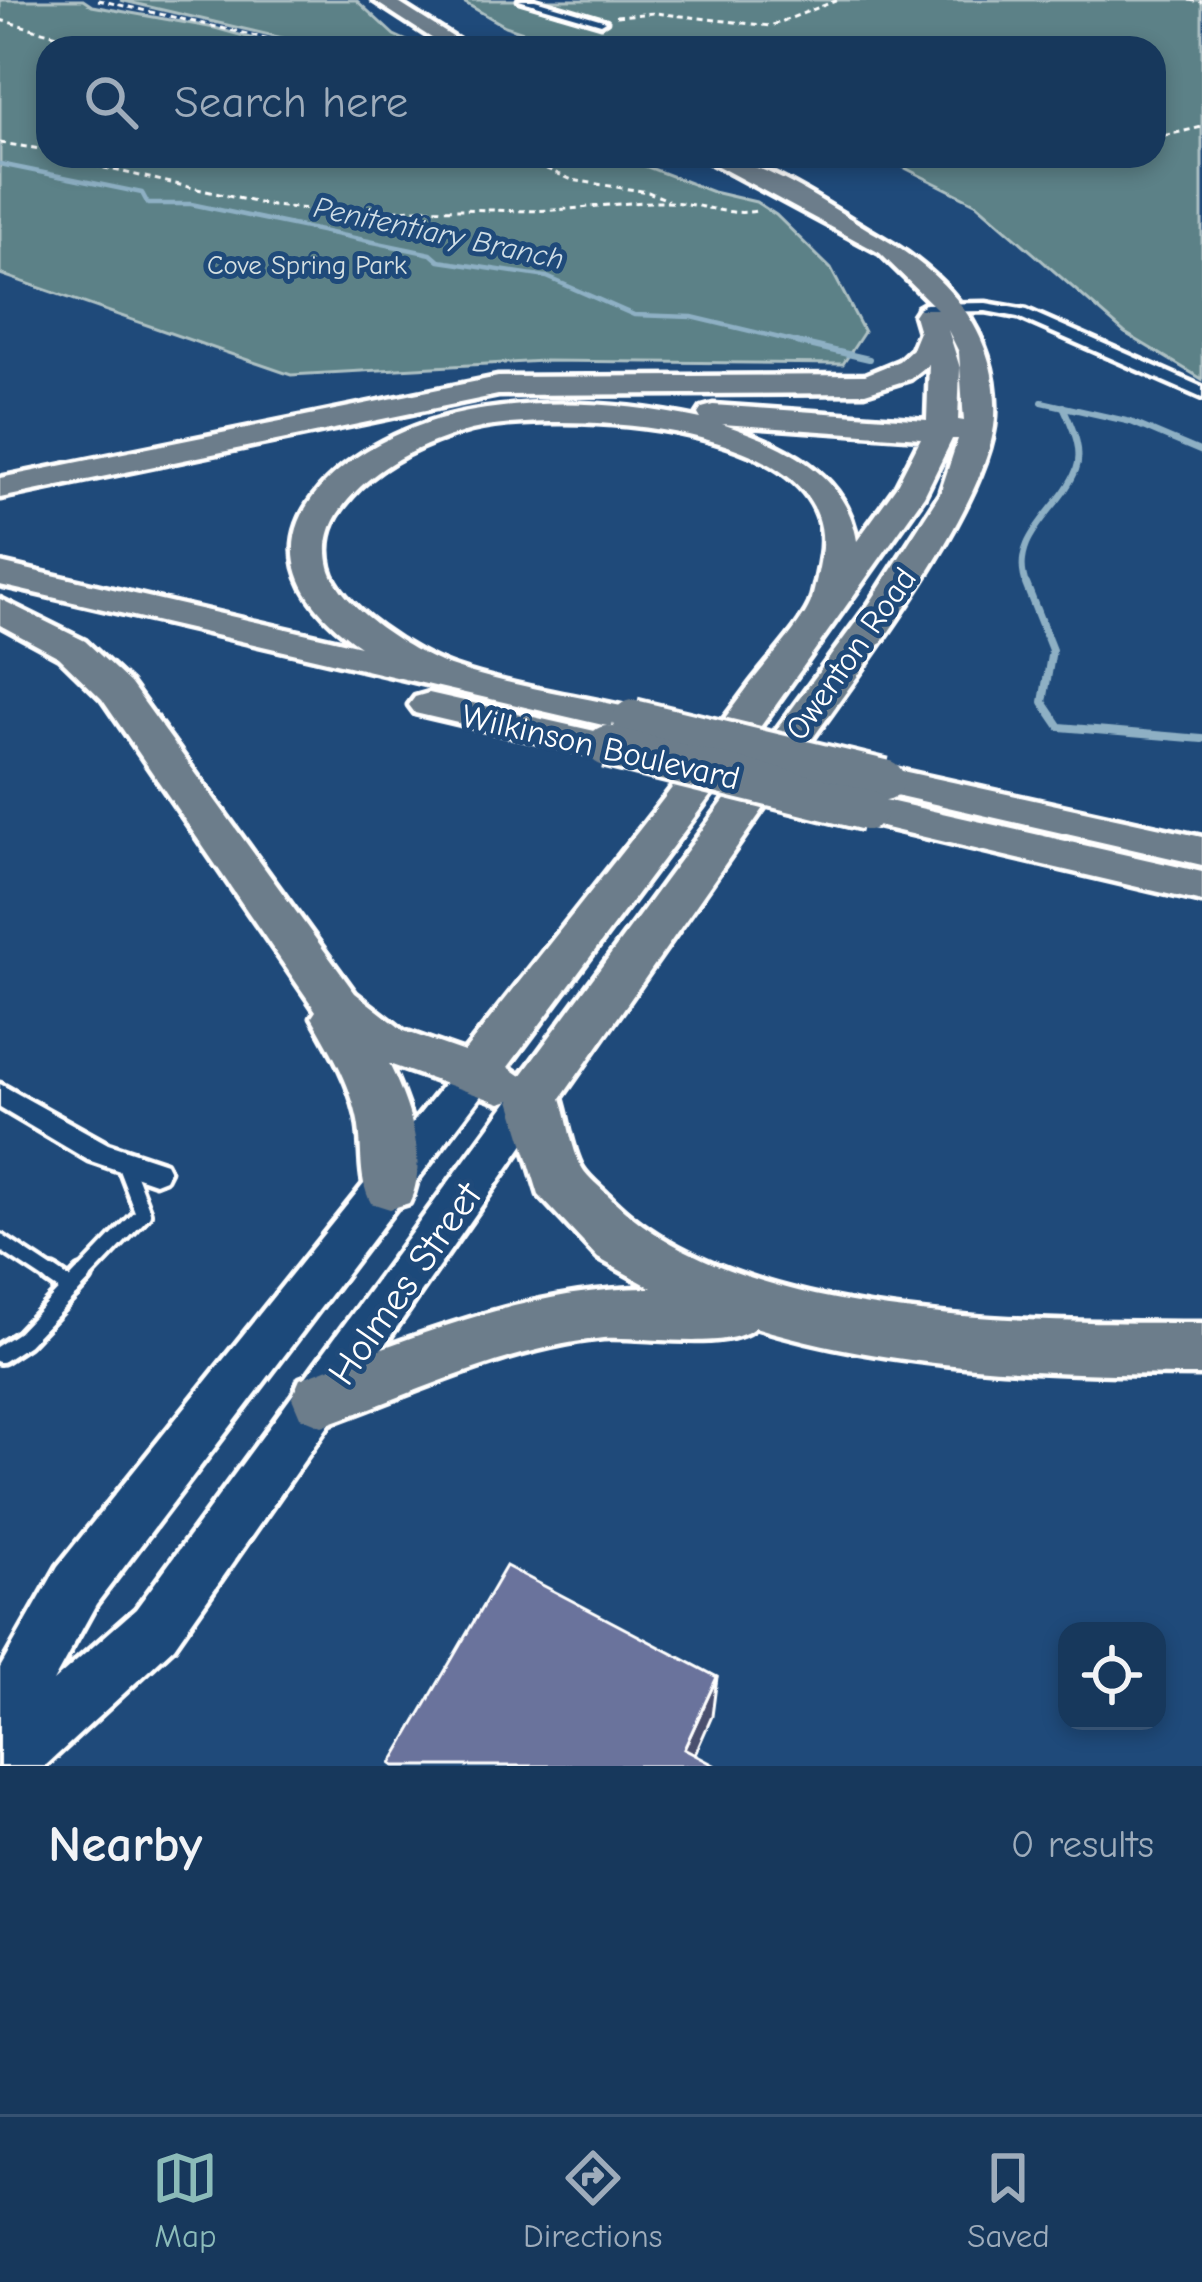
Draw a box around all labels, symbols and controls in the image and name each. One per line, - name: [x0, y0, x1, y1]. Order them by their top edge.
- search box: [36, 36, 1166, 168]
- icon: search: [78, 69, 144, 135]
- text: Search here: [174, 76, 408, 128]
- water label: Penitentiary Branch: [311, 190, 567, 277]
- park label: Cove Spring Park: [207, 250, 407, 281]
- street label: Owenton Road: [777, 560, 924, 747]
- street label: Wilkinson Boulevard: [458, 697, 743, 797]
- street label: Holmes Street: [319, 1173, 492, 1393]
- map controls: [1058, 1622, 1166, 1730]
- button: locate: [1058, 1622, 1166, 1730]
- text: Nearby: [48, 1815, 202, 1874]
- text: 0 results: [1011, 1822, 1154, 1867]
- tab: Map: [152, 2145, 218, 2255]
- tab: Directions: [523, 2145, 663, 2255]
- tab: Saved: [967, 2145, 1050, 2255]

